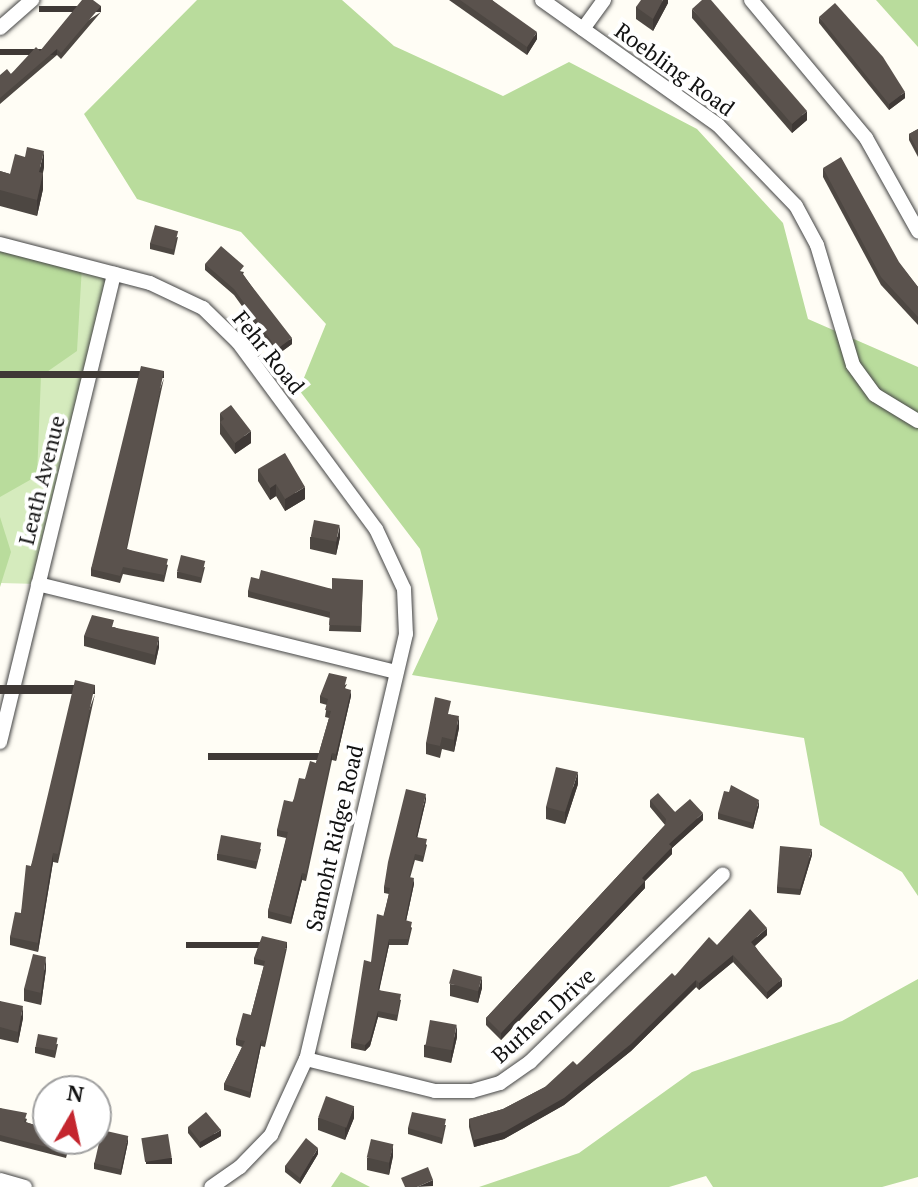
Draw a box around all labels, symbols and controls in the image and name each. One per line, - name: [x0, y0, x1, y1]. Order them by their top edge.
- street label: Roebling Road: [610, 17, 740, 121]
- street label: Fehr Road: [228, 305, 310, 399]
- street label: Leath Avenue: [12, 412, 70, 548]
- street label: Samoht Ridge Road: [300, 742, 368, 934]
- street label: Burhen Drive: [486, 962, 600, 1068]
- north arrow: [32, 1075, 112, 1155]
- text: N: [65, 1077, 86, 1108]

